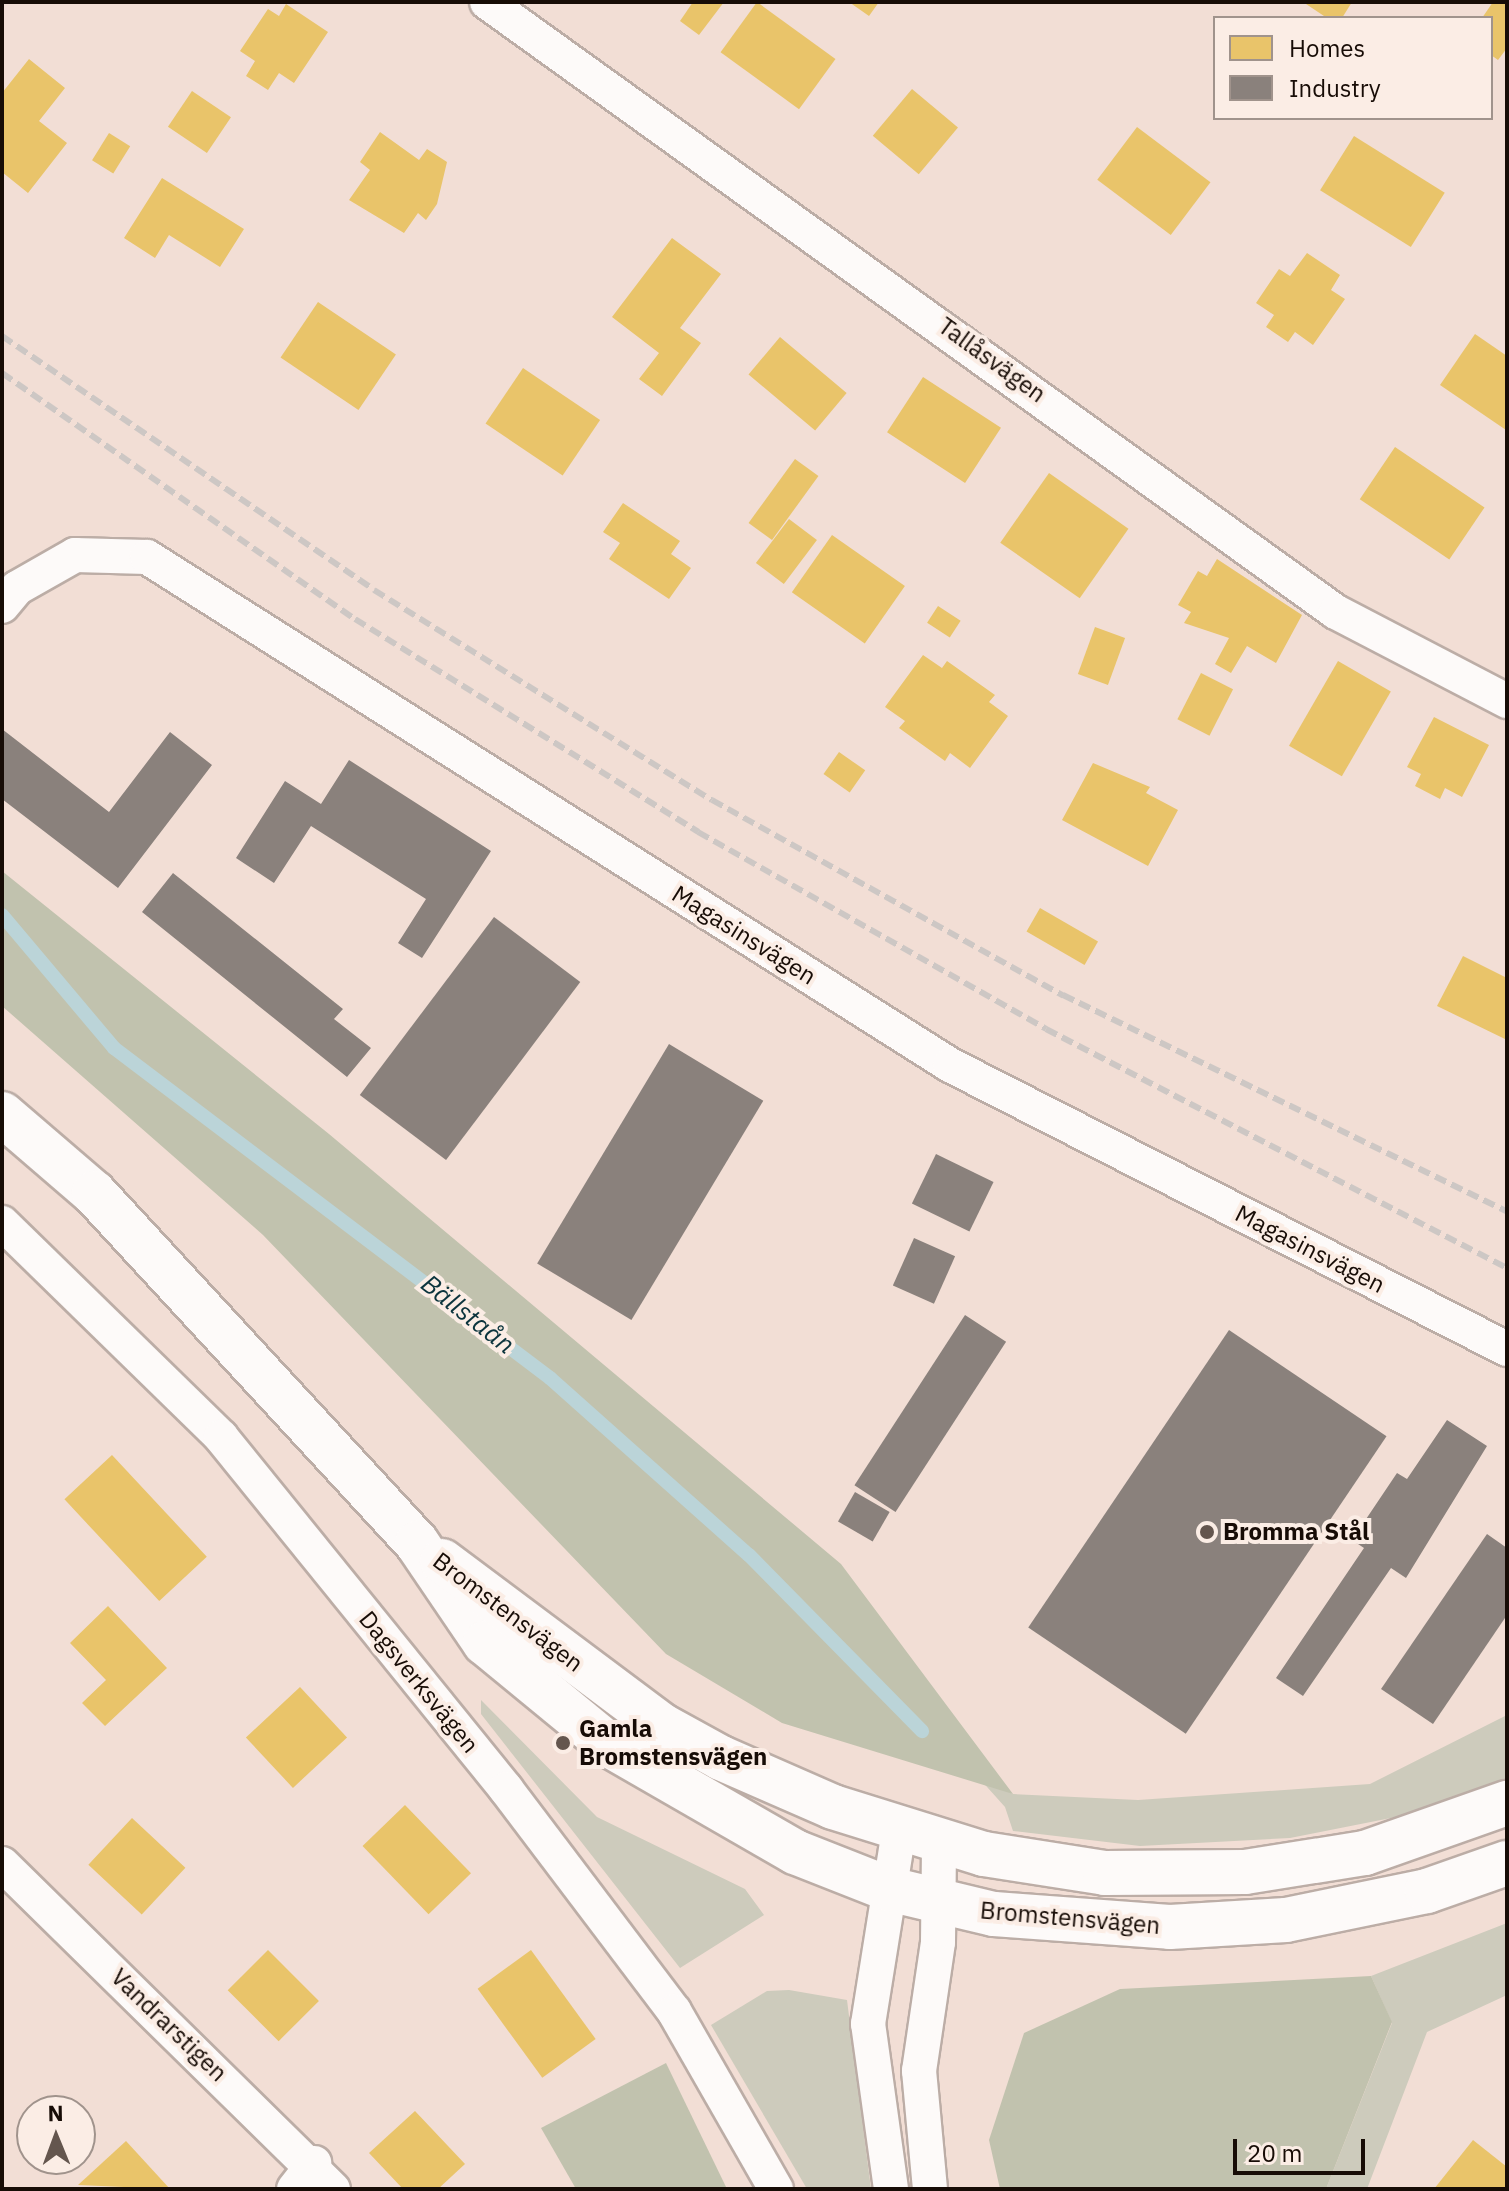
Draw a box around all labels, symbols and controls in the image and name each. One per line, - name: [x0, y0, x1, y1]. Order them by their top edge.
- legend: [1213, 16, 1493, 120]
- text: Homes: [1289, 32, 1365, 64]
- text: Industry: [1289, 72, 1381, 104]
- street label: Tallåsvägen: [933, 311, 1051, 409]
- street label: Magasinsvägen: [667, 879, 821, 991]
- street label: Magasinsvägen: [1230, 1199, 1390, 1299]
- water label: Bällstaån: [415, 1268, 521, 1360]
- place label: Bromma Stål: [1223, 1518, 1369, 1546]
- marker: Bromma Stål: [1198, 1523, 1216, 1541]
- street label: Bromstensvägen: [427, 1546, 589, 1678]
- street label: Dagsverksvägen: [353, 1605, 485, 1759]
- place label: Gamla Bromstensvägen: [579, 1715, 767, 1771]
- marker: Gamla Bromstensvägen: [554, 1734, 572, 1752]
- street label: Bromstensvägen: [979, 1896, 1161, 1940]
- street label: Vandrarstigen: [105, 1963, 233, 2087]
- north arrow: [16, 2095, 96, 2175]
- text: N: [47, 2098, 64, 2127]
- scale bar: [1237, 2123, 1369, 2173]
- text: 20 m: [1247, 2137, 1302, 2169]

